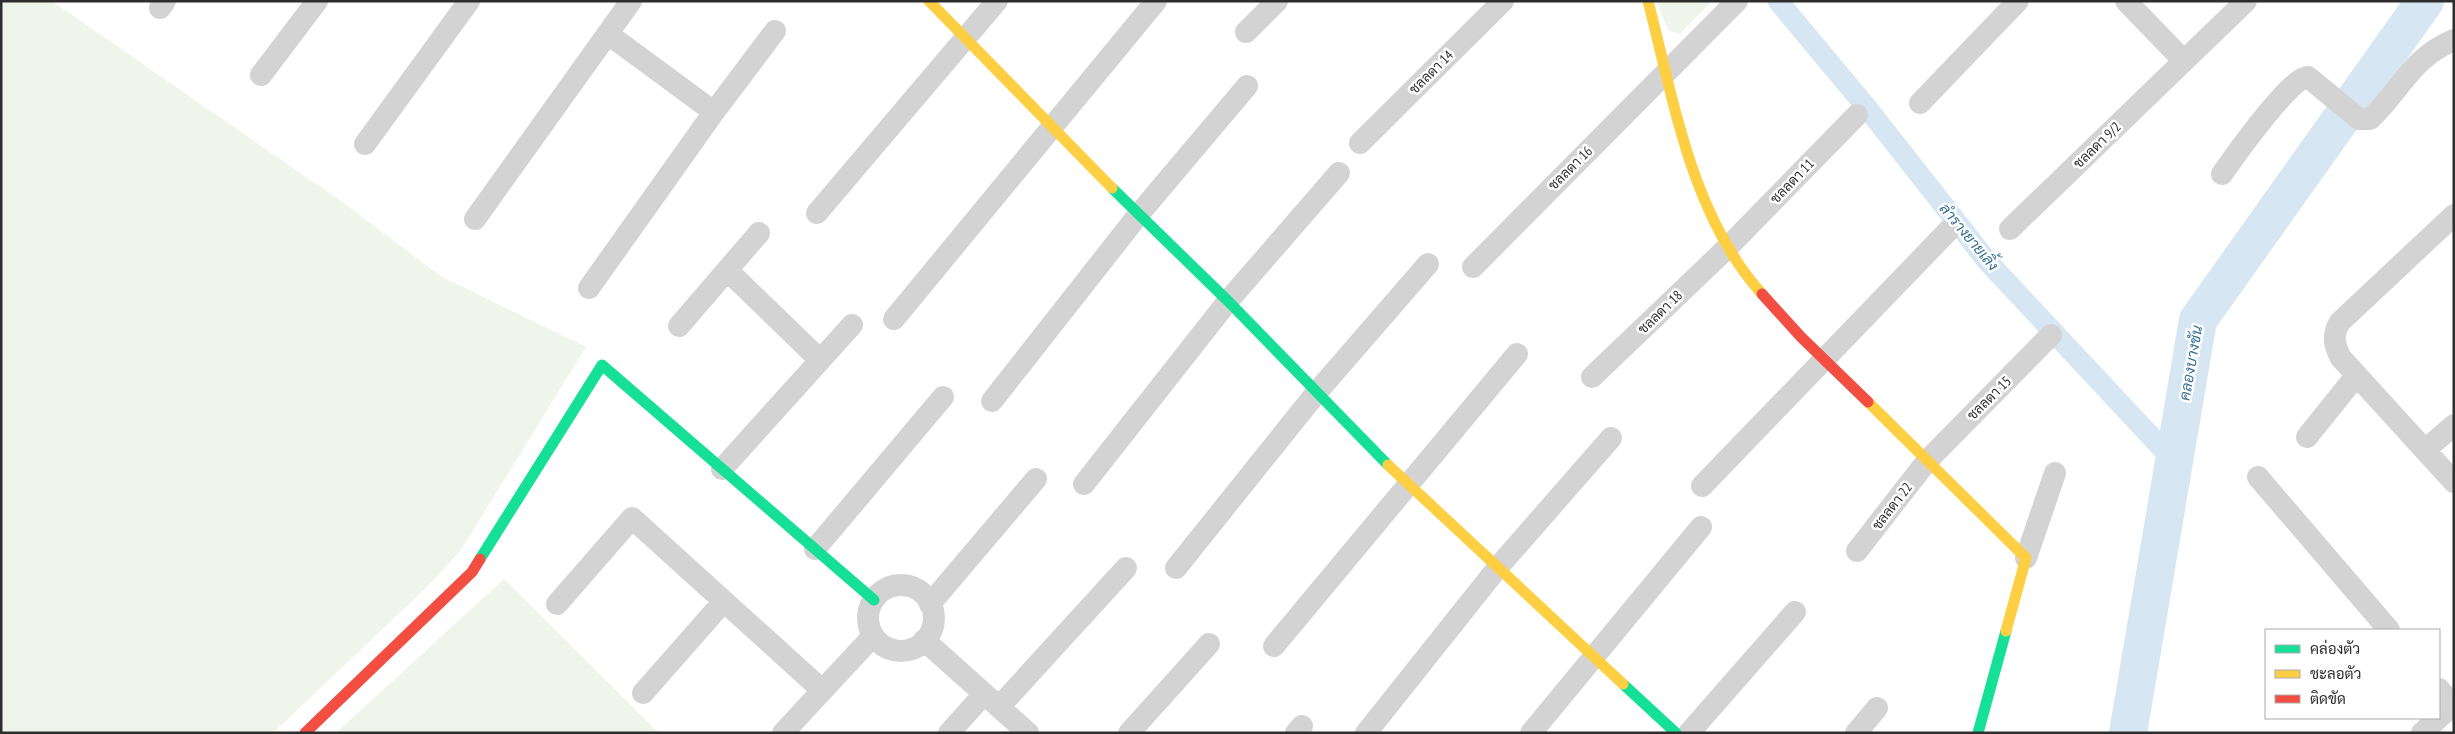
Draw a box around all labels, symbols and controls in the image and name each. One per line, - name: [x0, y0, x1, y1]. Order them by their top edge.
- street label: ชลลดา 14: [1405, 46, 1457, 98]
- street label: ชลลดา 9/2: [2069, 118, 2125, 172]
- street label: ชลลดา 16: [1544, 142, 1596, 194]
- street label: ชลลดา 11: [1766, 155, 1818, 207]
- water label: ลำรางยายเลิ้ง: [1936, 196, 2006, 274]
- street label: ชลลดา 18: [1634, 286, 1686, 338]
- water label: คลองบางชัน: [2175, 324, 2207, 402]
- street label: ชลลดา 15: [1963, 372, 2015, 424]
- street label: ชลลดา 22: [1868, 479, 1916, 533]
- legend: [2265, 629, 2440, 719]
- text: คล่องตัว: [2310, 639, 2360, 658]
- text: ชะลอตัว: [2310, 664, 2361, 683]
- text: ติดขัด: [2310, 689, 2346, 708]

